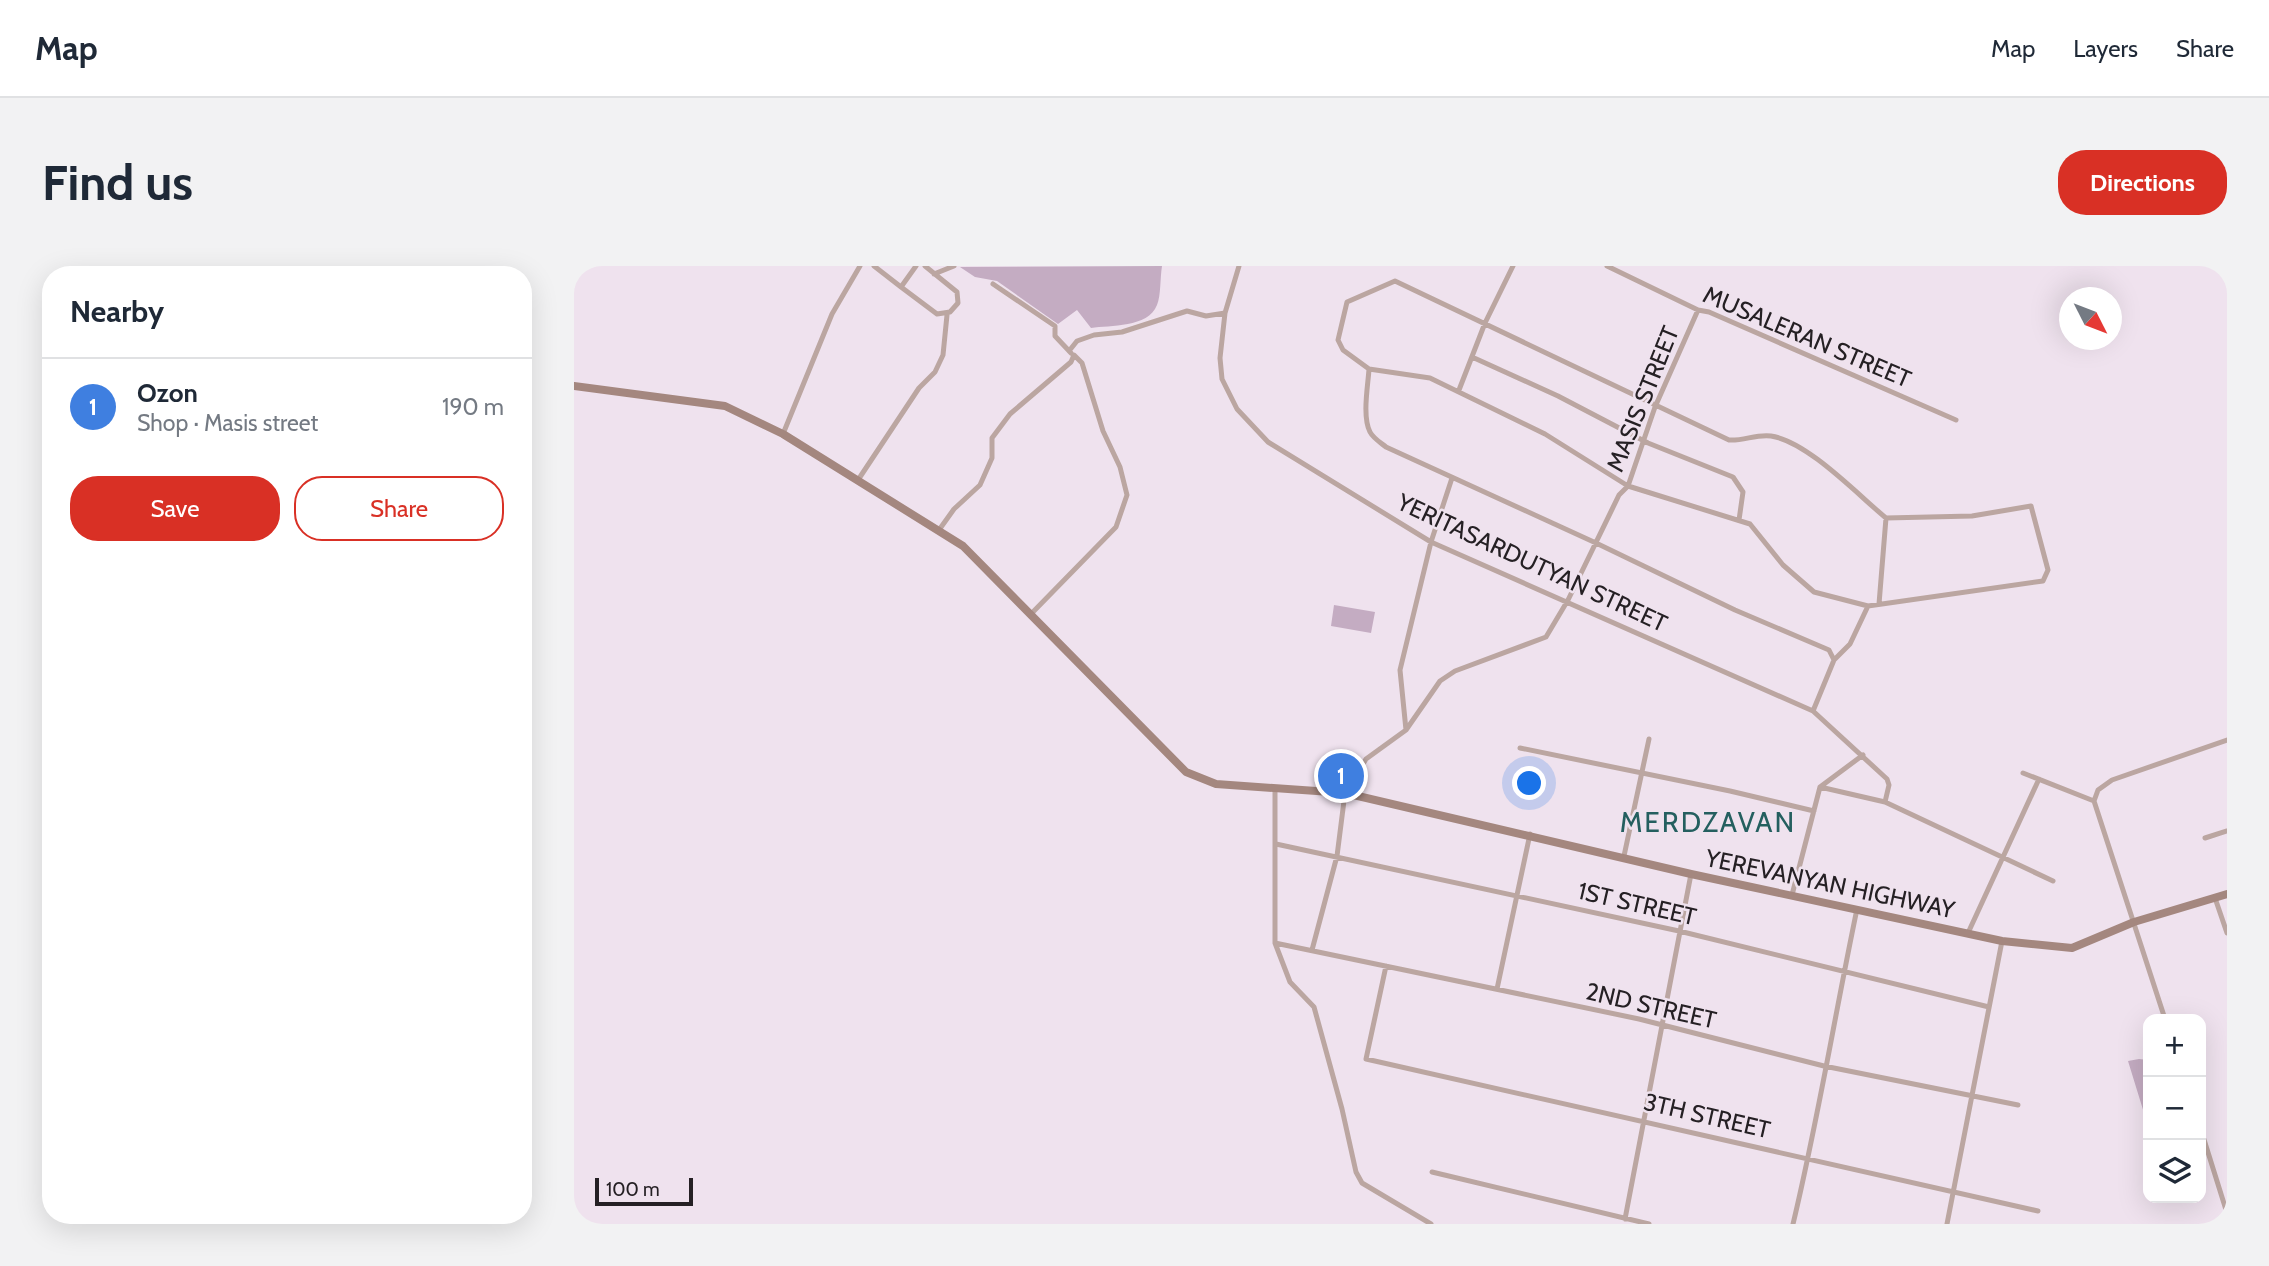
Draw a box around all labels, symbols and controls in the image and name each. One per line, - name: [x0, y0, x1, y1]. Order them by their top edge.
- text: Map: [35, 28, 98, 68]
- text: Map: [1991, 34, 2035, 63]
- text: Layers: [2073, 34, 2138, 63]
- text: Share: [2176, 34, 2234, 63]
- button: Directions: [2058, 150, 2227, 215]
- text: Find us: [42, 153, 193, 212]
- street label: MUSALERAN STREET: [1699, 280, 1916, 394]
- north arrow: [2059, 287, 2122, 350]
- text: Nearby: [70, 293, 164, 330]
- street label: MASIS STREET: [1600, 322, 1685, 476]
- text: Ozon: [137, 377, 198, 409]
- text: 1: [89, 393, 97, 421]
- text: 190 m: [442, 393, 504, 421]
- text: Shop · Masis street: [137, 409, 318, 437]
- button: Save: [70, 476, 280, 541]
- button: Share: [294, 476, 504, 541]
- street label: YERITASARDUTYAN STREET: [1392, 487, 1672, 638]
- pin: 1: [1318, 750, 1364, 802]
- your location: [1512, 766, 1546, 800]
- district label: MERDZAVAN: [1620, 805, 1796, 839]
- street label: YEREVANYAN HIGHWAY: [1702, 843, 1958, 924]
- street label: 1ST STREET: [1575, 876, 1699, 931]
- street label: 2ND STREET: [1583, 976, 1719, 1035]
- map controls: [2143, 1014, 2206, 1203]
- button: +: [2143, 1014, 2206, 1077]
- button: −: [2143, 1077, 2206, 1140]
- street label: 3TH STREET: [1641, 1087, 1773, 1144]
- button: layers: [2143, 1140, 2206, 1203]
- scale bar: [595, 1175, 693, 1207]
- text: 100 m: [606, 1178, 660, 1201]

